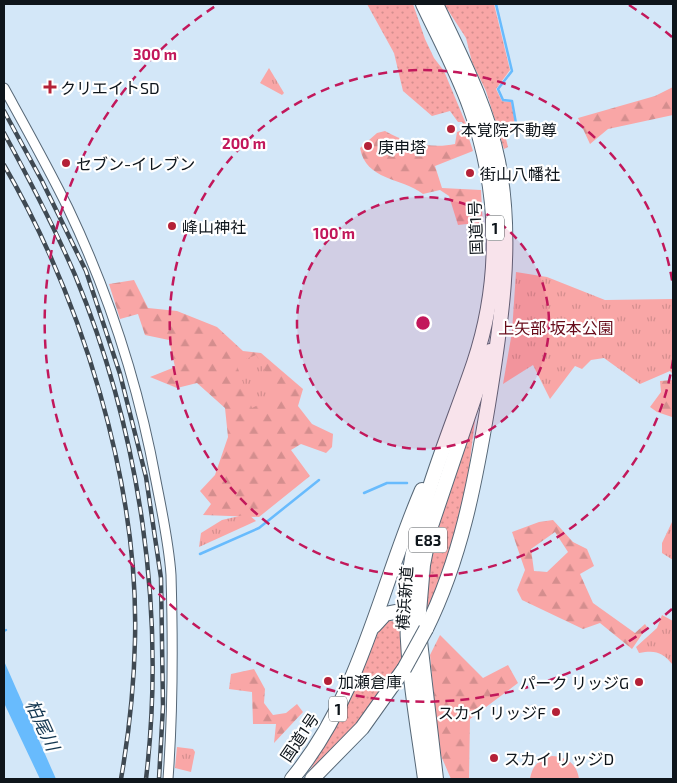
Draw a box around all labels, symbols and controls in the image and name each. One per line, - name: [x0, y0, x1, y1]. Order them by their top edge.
- text: 300 m: [133, 45, 177, 63]
- place label: クリエイトSD: [60, 78, 160, 97]
- marker: クリエイトSD: [44, 81, 56, 93]
- place label: 本覚院不動尊: [461, 120, 557, 139]
- marker: 本覚院不動尊: [445, 123, 457, 135]
- text: 200 m: [222, 134, 266, 152]
- place label: 庚申塔: [378, 137, 426, 156]
- marker: 庚申塔: [362, 140, 374, 152]
- place label: セブン-イレブン: [76, 154, 195, 173]
- marker: セブン-イレブン: [60, 157, 72, 169]
- place label: 街山八幡社: [480, 164, 560, 183]
- marker: 街山八幡社: [464, 167, 476, 179]
- street label: 国道1号: [465, 200, 485, 256]
- road number: 1: [486, 216, 504, 240]
- place label: 峰山神社: [182, 217, 246, 236]
- marker: 峰山神社: [166, 220, 178, 232]
- text: 100 m: [313, 224, 355, 242]
- centre of rings: [414, 314, 432, 332]
- park label: 上矢部 坂本公園: [498, 318, 614, 337]
- road number: E83: [409, 528, 447, 552]
- street label: 横浜新道: [392, 565, 416, 631]
- place label: 加瀬倉庫: [338, 672, 402, 691]
- place label: パーク リッジG: [519, 673, 629, 692]
- marker: 加瀬倉庫: [322, 675, 334, 687]
- marker: パーク リッジG: [633, 676, 645, 688]
- water label: 柏尾川: [22, 696, 65, 756]
- road number: 1: [329, 696, 347, 722]
- place label: スカイ リッジF: [438, 703, 546, 722]
- marker: スカイ リッジF: [550, 706, 562, 718]
- street label: 国道1号: [276, 709, 322, 765]
- place label: スカイ リッジD: [504, 749, 614, 768]
- marker: スカイ リッジD: [488, 752, 500, 764]

